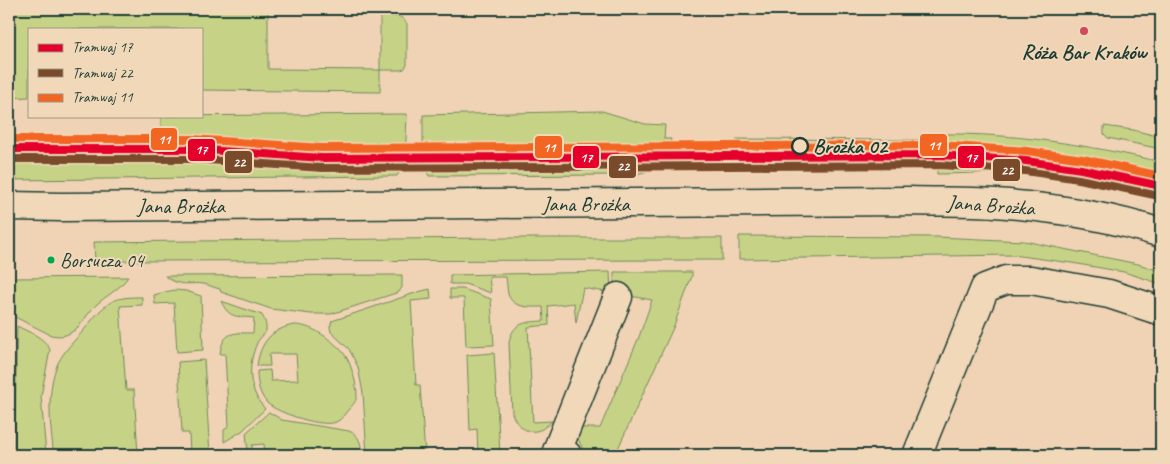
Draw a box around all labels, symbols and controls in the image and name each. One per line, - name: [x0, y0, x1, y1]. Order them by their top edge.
- marker: Róża Bar Kraków: [1078, 25, 1090, 37]
- legend: [28, 28, 202, 118]
- text: Tramwaj 17: [72, 38, 134, 57]
- place label: Róża Bar Kraków: [1022, 39, 1149, 65]
- text: Tramwaj 22: [72, 64, 134, 83]
- text: Tramwaj 11: [72, 88, 134, 107]
- line badge: 11: [150, 127, 178, 151]
- text: 11: [158, 131, 172, 148]
- place label: Brożka 02: [813, 133, 890, 159]
- line badge: 11: [919, 133, 948, 157]
- line badge: 11: [534, 135, 563, 159]
- marker: Brożka 02: [791, 137, 809, 155]
- text: 11: [928, 137, 942, 154]
- line badge: 17: [187, 138, 216, 162]
- text: 11: [543, 139, 557, 156]
- text: 17: [195, 141, 209, 158]
- line badge: 17: [572, 145, 600, 169]
- line badge: 17: [957, 145, 985, 169]
- text: 17: [580, 149, 594, 166]
- text: 17: [965, 149, 979, 166]
- line badge: 22: [224, 150, 253, 174]
- text: 22: [233, 154, 247, 171]
- line badge: 22: [608, 155, 637, 179]
- text: 22: [617, 158, 631, 175]
- line badge: 22: [992, 158, 1021, 182]
- text: 22: [1001, 162, 1015, 179]
- street label: Jana Brożka: [945, 189, 1037, 221]
- street label: Jana Brożka: [541, 191, 632, 217]
- street label: Jana Brożka: [136, 193, 227, 219]
- place label: Borsucza 04: [60, 248, 146, 273]
- marker: Borsucza 04: [46, 255, 56, 265]

